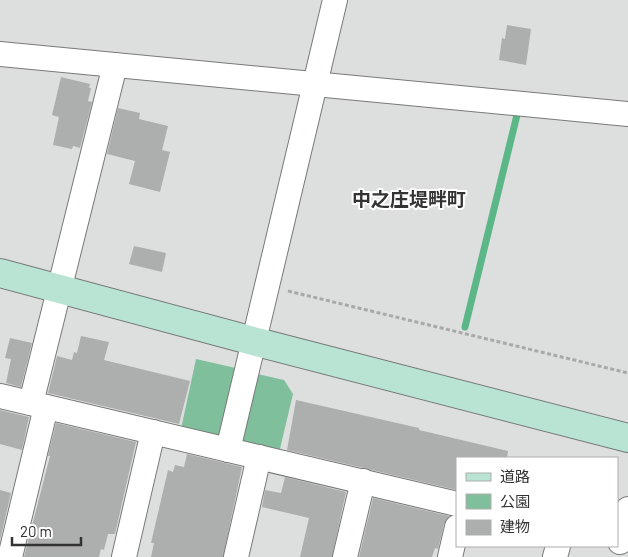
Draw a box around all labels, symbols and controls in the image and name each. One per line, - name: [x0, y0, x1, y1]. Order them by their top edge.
- district label: 中之庄堤畔町: [352, 187, 466, 210]
- legend: [456, 457, 618, 547]
- text: 道路: [500, 467, 530, 485]
- text: 公園: [500, 492, 530, 510]
- scale bar: [12, 514, 81, 546]
- text: 建物: [500, 517, 530, 535]
- text: 20 m: [20, 522, 52, 540]

